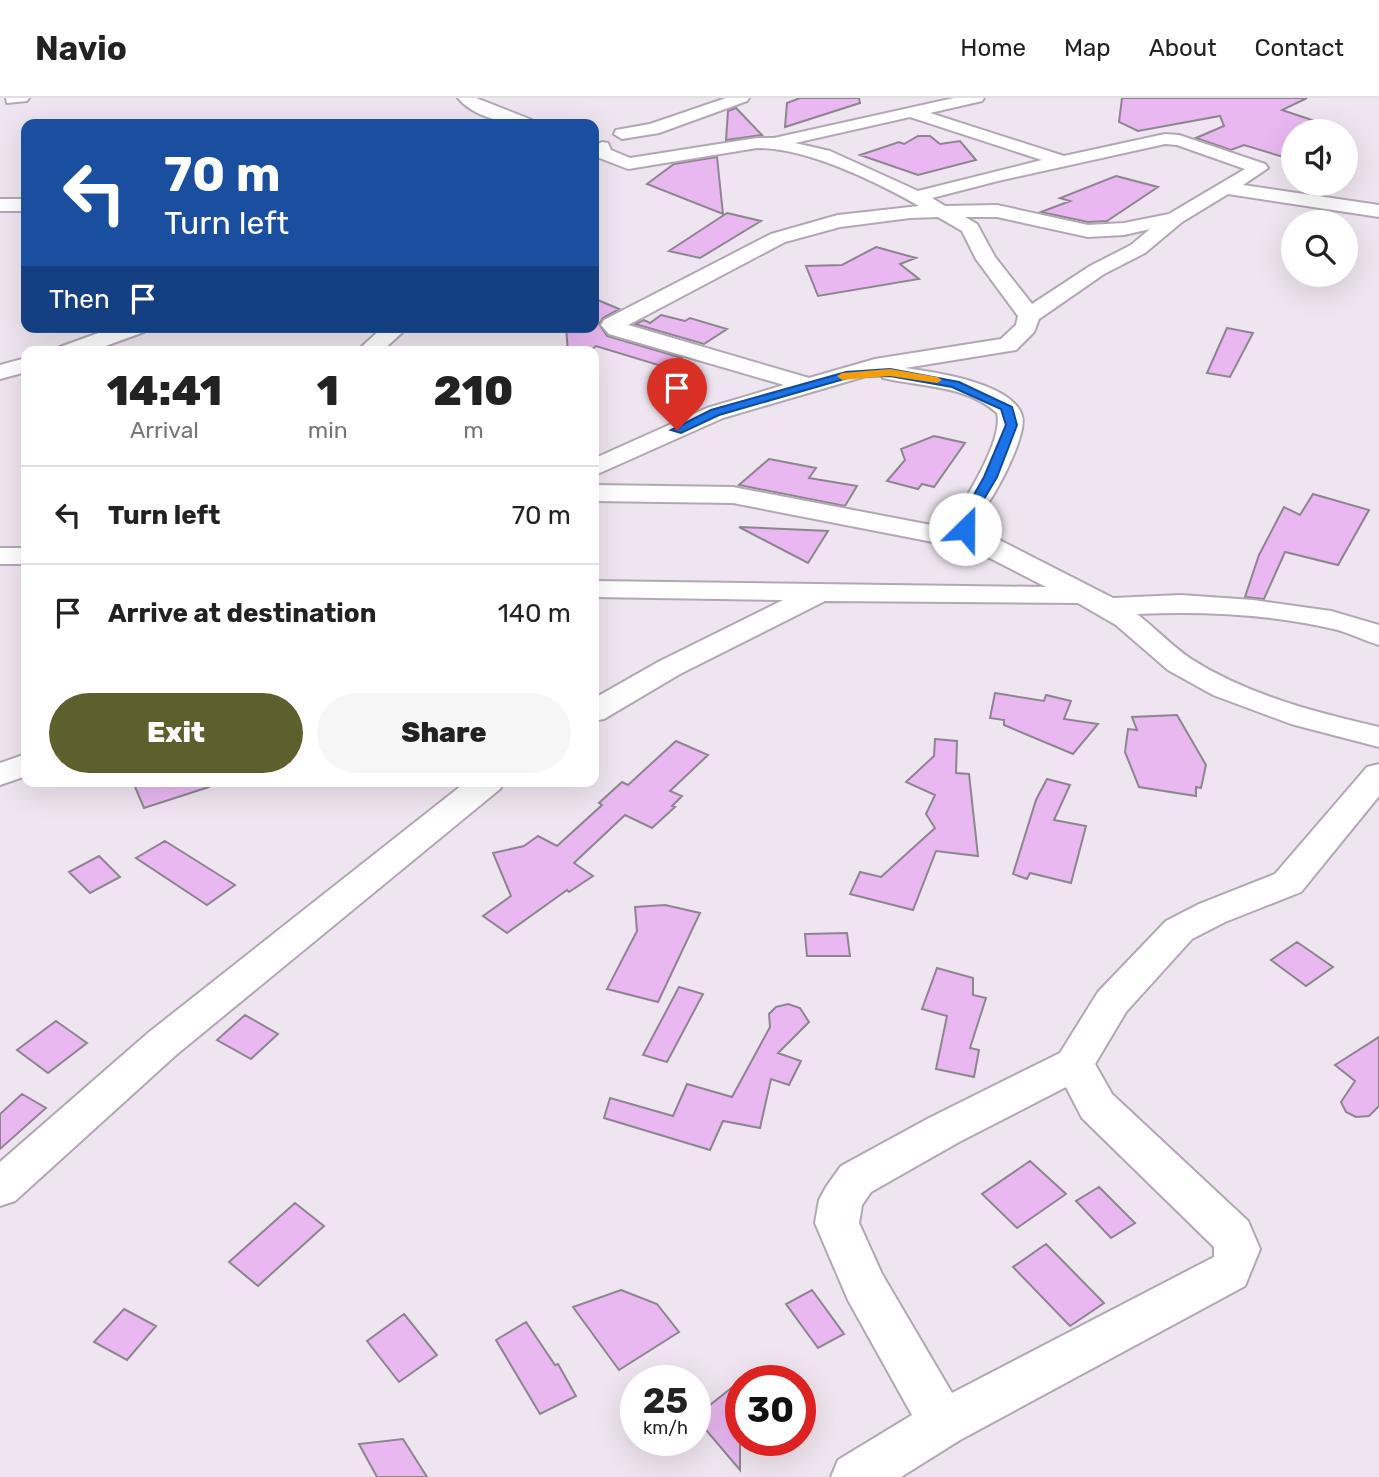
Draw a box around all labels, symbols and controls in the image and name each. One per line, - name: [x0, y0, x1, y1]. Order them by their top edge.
- text: Navio: [35, 29, 127, 68]
- text: Home: [960, 34, 1026, 62]
- text: Map: [1064, 34, 1111, 62]
- text: About: [1149, 34, 1217, 62]
- text: Contact: [1255, 34, 1344, 62]
- map controls: [1281, 119, 1358, 287]
- button: sound: [1281, 119, 1358, 196]
- text: 70 m: [164, 145, 281, 203]
- icon: left: [49, 147, 140, 238]
- text: Turn left: [164, 204, 289, 242]
- button: search: [1281, 210, 1358, 287]
- icon: arrive: [124, 280, 162, 318]
- text: Then: [49, 284, 110, 315]
- pin: [647, 358, 707, 430]
- text: 14:41: [107, 366, 222, 416]
- text: 1: [317, 366, 339, 416]
- text: 210: [433, 366, 513, 416]
- icon: arrive: [658, 369, 696, 407]
- text: Arrival: [130, 416, 199, 444]
- text: min: [308, 416, 348, 444]
- text: m: [463, 416, 484, 444]
- position arrow: [928, 492, 1002, 566]
- icon: left: [49, 496, 87, 534]
- text: Turn left: [108, 500, 220, 531]
- text: 70 m: [512, 500, 571, 531]
- icon: arrive: [49, 594, 87, 632]
- text: Arrive at destination: [108, 598, 376, 629]
- text: 140 m: [498, 598, 571, 629]
- button: Exit: [49, 693, 303, 773]
- button: Share: [317, 693, 571, 773]
- speed limit sign: 30: [725, 1365, 816, 1456]
- text: 25: [643, 1380, 688, 1422]
- text: km/h: [643, 1417, 688, 1439]

